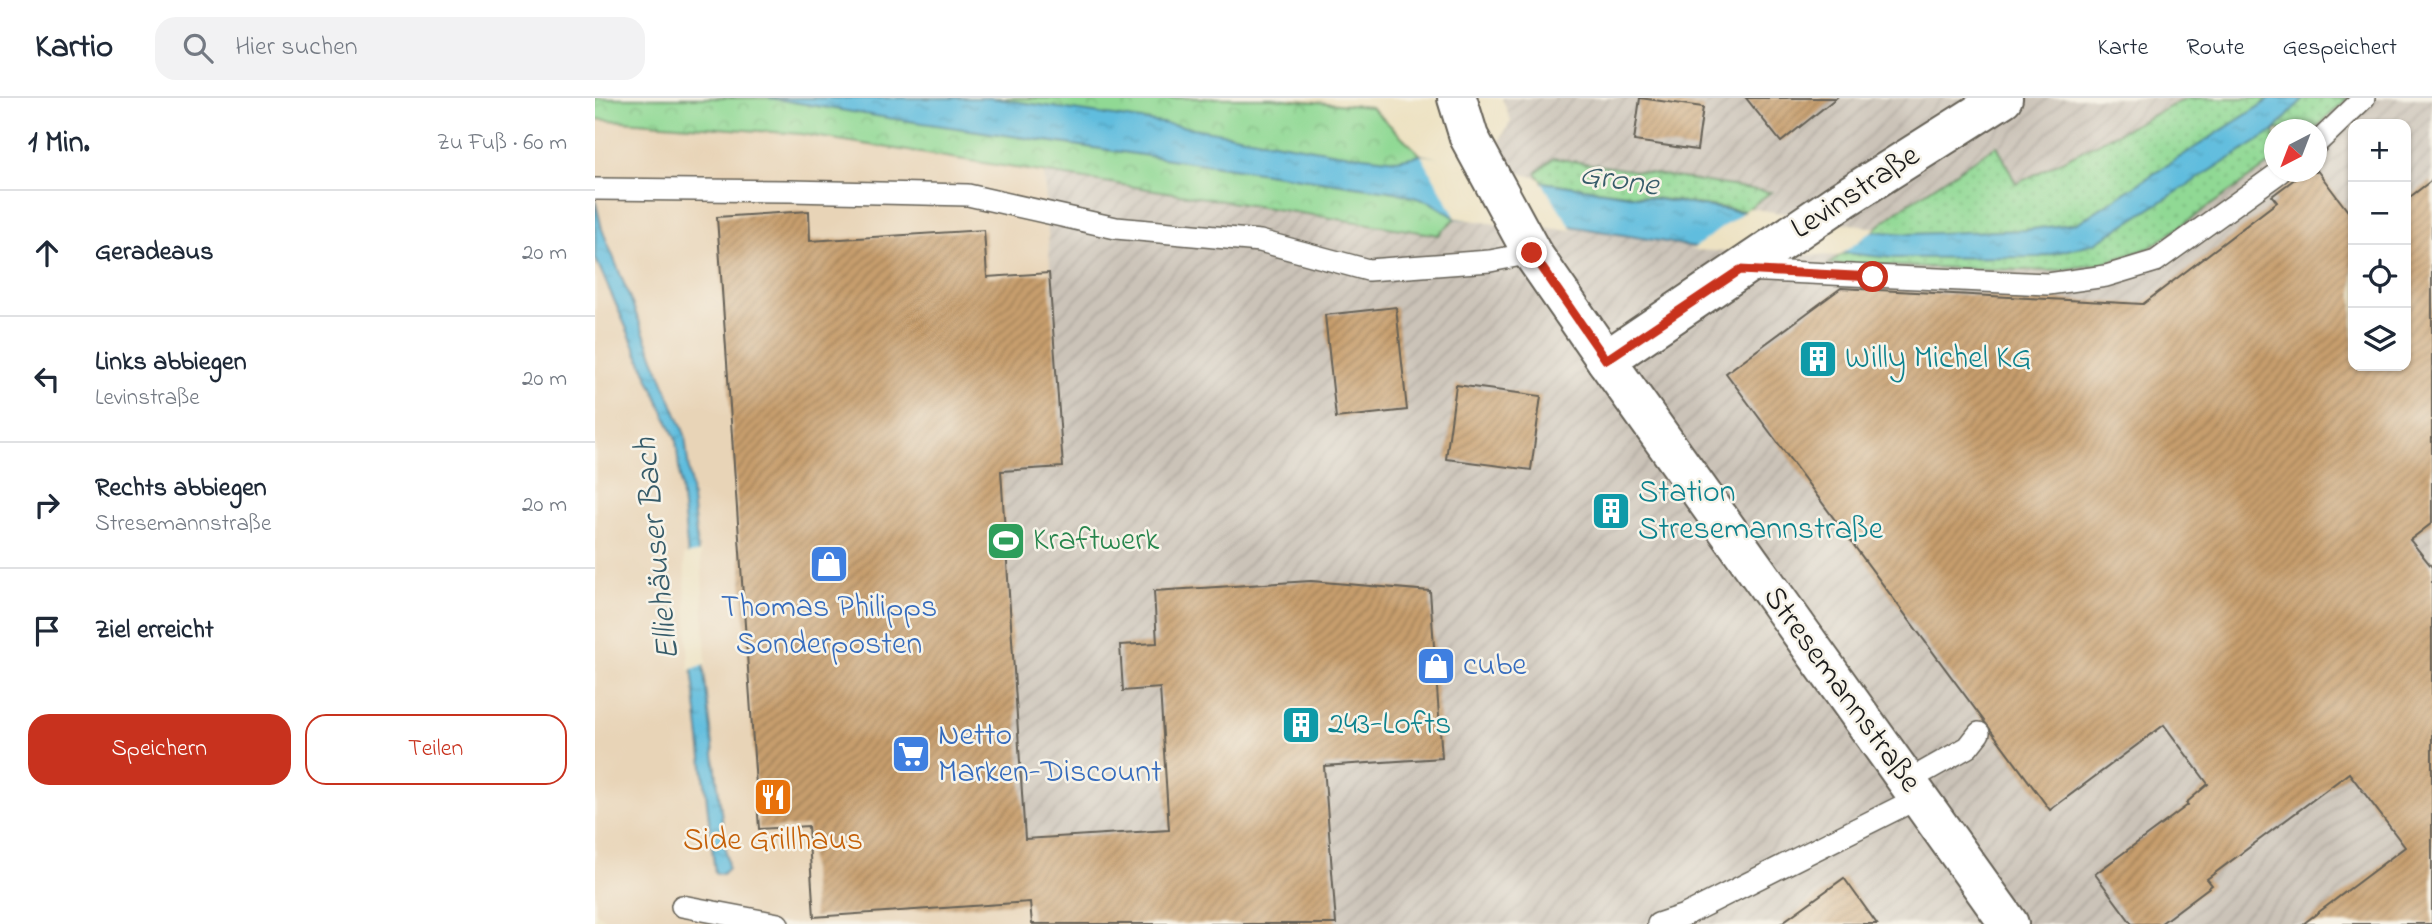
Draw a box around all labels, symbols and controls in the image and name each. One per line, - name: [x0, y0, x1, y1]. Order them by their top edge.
- search box: [155, 17, 645, 80]
- text: Kartio: [35, 24, 113, 72]
- icon: search: [179, 29, 217, 67]
- text: Hier suchen: [235, 29, 358, 67]
- text: Karte: [2097, 31, 2148, 66]
- text: Route: [2186, 31, 2245, 66]
- text: Gespeichert: [2283, 31, 2397, 66]
- north arrow: [2264, 119, 2327, 182]
- map controls: [2348, 119, 2411, 371]
- button: +: [2348, 119, 2411, 182]
- text: 1 Min.: [28, 122, 90, 166]
- text: Zu Fuß · 60 m: [437, 127, 567, 160]
- street label: Levinstraße: [1782, 133, 1930, 252]
- water label: Grone: [1576, 151, 1663, 211]
- button: −: [2348, 182, 2411, 245]
- icon: ahead: [28, 234, 66, 272]
- text: Geradeaus: [95, 234, 213, 272]
- text: 20 m: [522, 237, 567, 270]
- route end: [1516, 237, 1547, 268]
- button: locate: [2348, 245, 2411, 308]
- route start: [1857, 261, 1888, 292]
- button: layers: [2348, 308, 2411, 371]
- place label: Willy Michel KG: [1845, 336, 2032, 383]
- building icon: Willy Michel KG: [1797, 338, 1839, 380]
- text: Links abbiegen: [95, 344, 246, 382]
- icon: left: [28, 360, 66, 398]
- text: 20 m: [522, 363, 567, 396]
- text: Levinstraße: [95, 382, 200, 415]
- water label: Elliehäuser Bach: [622, 434, 694, 663]
- text: Rechts abbiegen: [95, 470, 267, 508]
- place label: Station Stresemannstraße: [1638, 470, 1884, 554]
- icon: right: [28, 486, 66, 524]
- text: 20 m: [522, 489, 567, 522]
- building icon: Station Stresemannstraße: [1590, 490, 1632, 532]
- text: Stresemannstraße: [95, 508, 271, 541]
- place label: Kraftwerk: [1033, 518, 1160, 565]
- sports icon: Kraftwerk: [985, 520, 1027, 562]
- shop icon: Thomas Philipps Sonderposten: [808, 543, 850, 585]
- street label: Stresemannstraße: [1750, 577, 1932, 804]
- place label: Thomas Philipps Sonderposten: [721, 585, 937, 669]
- icon: arrive: [28, 612, 66, 650]
- text: Ziel erreicht: [95, 612, 214, 650]
- place label: cube: [1463, 643, 1527, 690]
- shop icon: cube: [1415, 645, 1457, 687]
- place label: 243-Lofts: [1328, 702, 1451, 749]
- building icon: 243-Lofts: [1280, 704, 1322, 746]
- place label: Netto Marken-Discount: [938, 713, 1162, 797]
- button: Speichern: [28, 714, 291, 785]
- button: Teilen: [305, 714, 567, 785]
- supermarket icon: Netto Marken-Discount: [890, 733, 932, 775]
- restaurant icon: Side Grillhaus: [752, 776, 794, 818]
- place label: Side Grillhaus: [683, 818, 863, 865]

